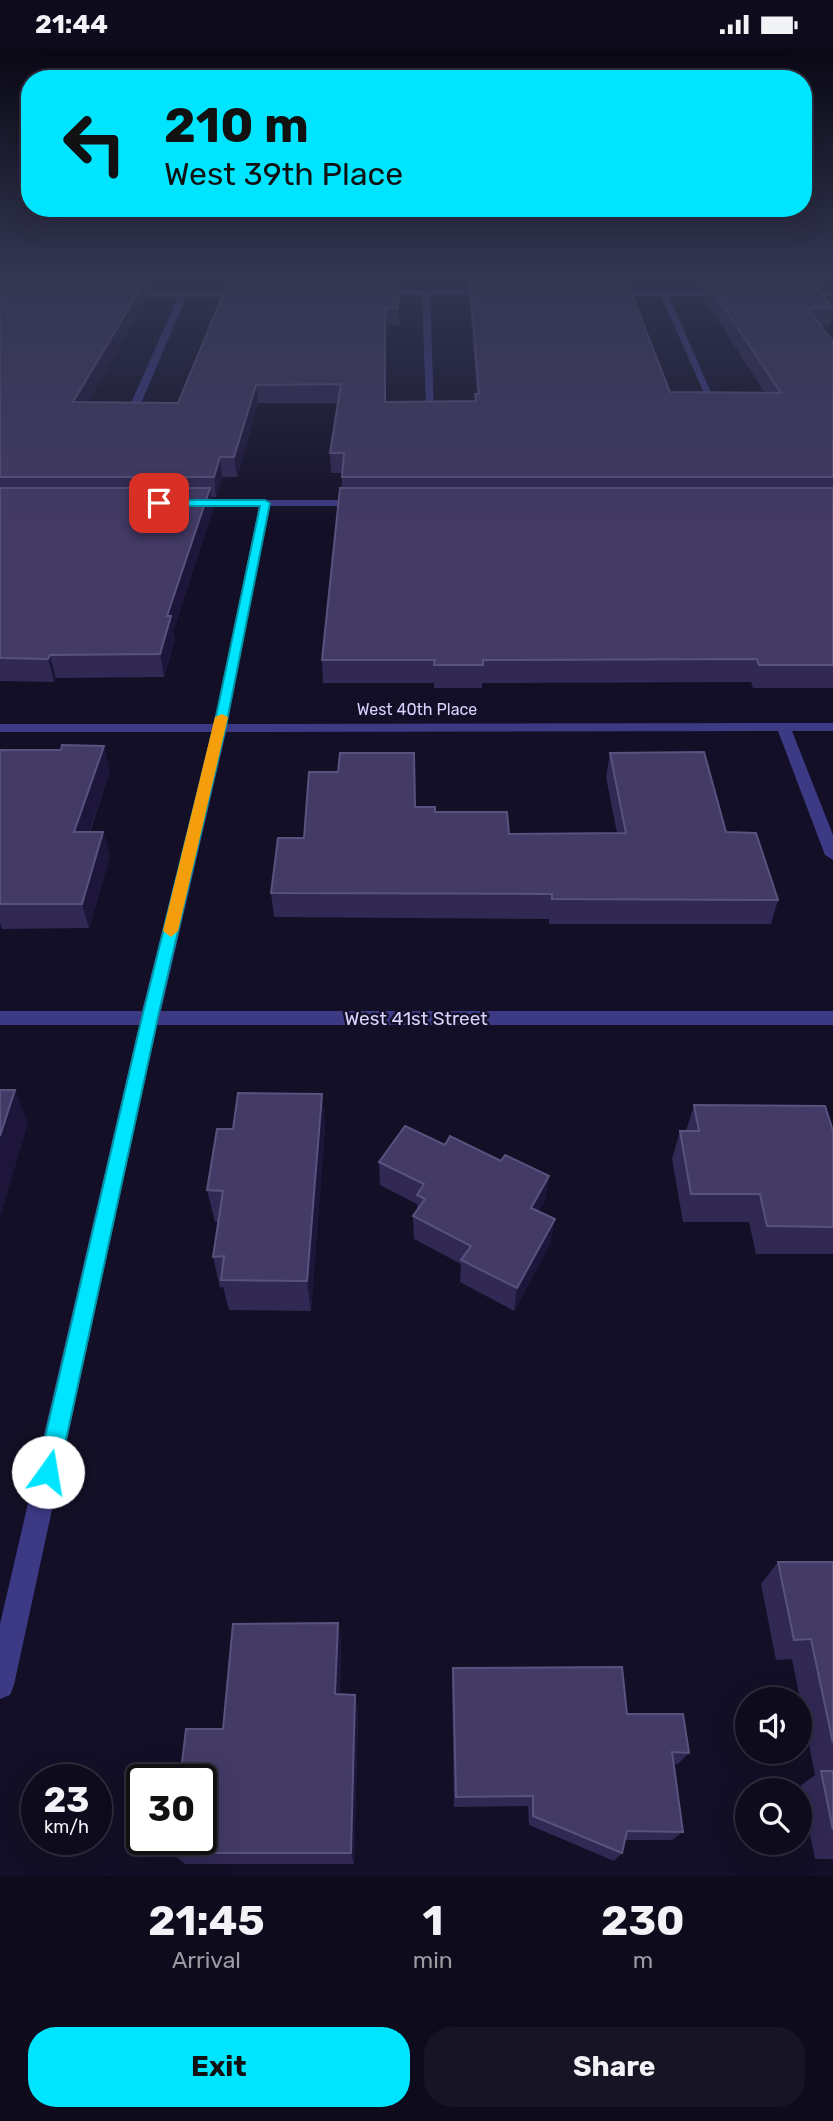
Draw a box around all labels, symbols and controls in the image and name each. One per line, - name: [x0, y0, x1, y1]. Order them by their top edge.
- text: 21:44: [35, 9, 108, 40]
- text: 210 m: [164, 96, 309, 154]
- icon: left: [49, 98, 140, 189]
- text: West 39th Place: [164, 155, 403, 193]
- pin: [129, 473, 189, 533]
- icon: arrive: [140, 484, 178, 522]
- street label: West 40th Place: [357, 700, 477, 719]
- street label: West 41st Street: [344, 1007, 488, 1030]
- position arrow: [11, 1435, 85, 1509]
- map controls: [735, 1687, 812, 1855]
- button: sound: [735, 1687, 812, 1764]
- speed limit sign: 30: [126, 1764, 217, 1855]
- button: search: [735, 1778, 812, 1855]
- text: 23: [44, 1779, 89, 1821]
- text: km/h: [44, 1816, 89, 1838]
- text: 21:45: [148, 1896, 265, 1946]
- text: 1: [422, 1896, 443, 1946]
- text: 230: [601, 1896, 685, 1946]
- text: Arrival: [172, 1946, 241, 1974]
- text: min: [413, 1946, 453, 1974]
- text: m: [633, 1946, 653, 1974]
- button: Exit: [28, 2027, 410, 2107]
- button: Share: [424, 2027, 805, 2107]

